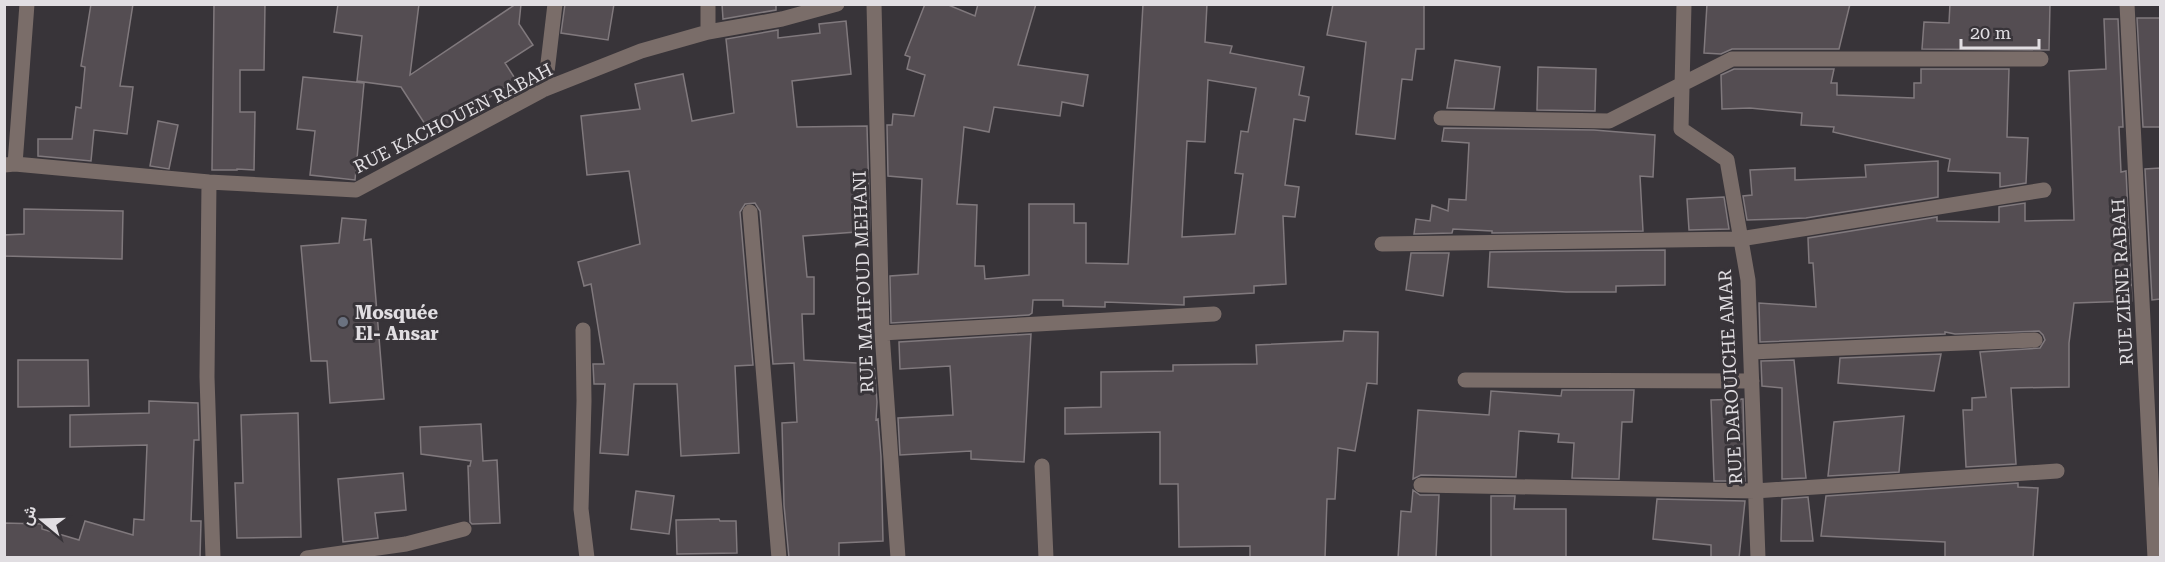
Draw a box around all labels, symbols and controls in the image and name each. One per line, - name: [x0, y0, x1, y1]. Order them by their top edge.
- scale bar: [1961, 12, 2039, 50]
- text: 20 m: [1970, 22, 2011, 43]
- street label: RUE KACHOUEN RABAH: [350, 59, 556, 177]
- street label: RUE MAHFOUD MEHANI: [849, 170, 877, 394]
- street label: RUE ZIENE RABAH: [2107, 198, 2137, 366]
- street label: RUE DAROUICHE AMAR: [1714, 268, 1746, 485]
- place label: Mosquée El- Ansar: [355, 302, 439, 344]
- marker: Mosquée El- Ansar: [336, 315, 350, 329]
- north arrow: [12, 490, 72, 550]
- text: ش: [16, 503, 40, 527]

